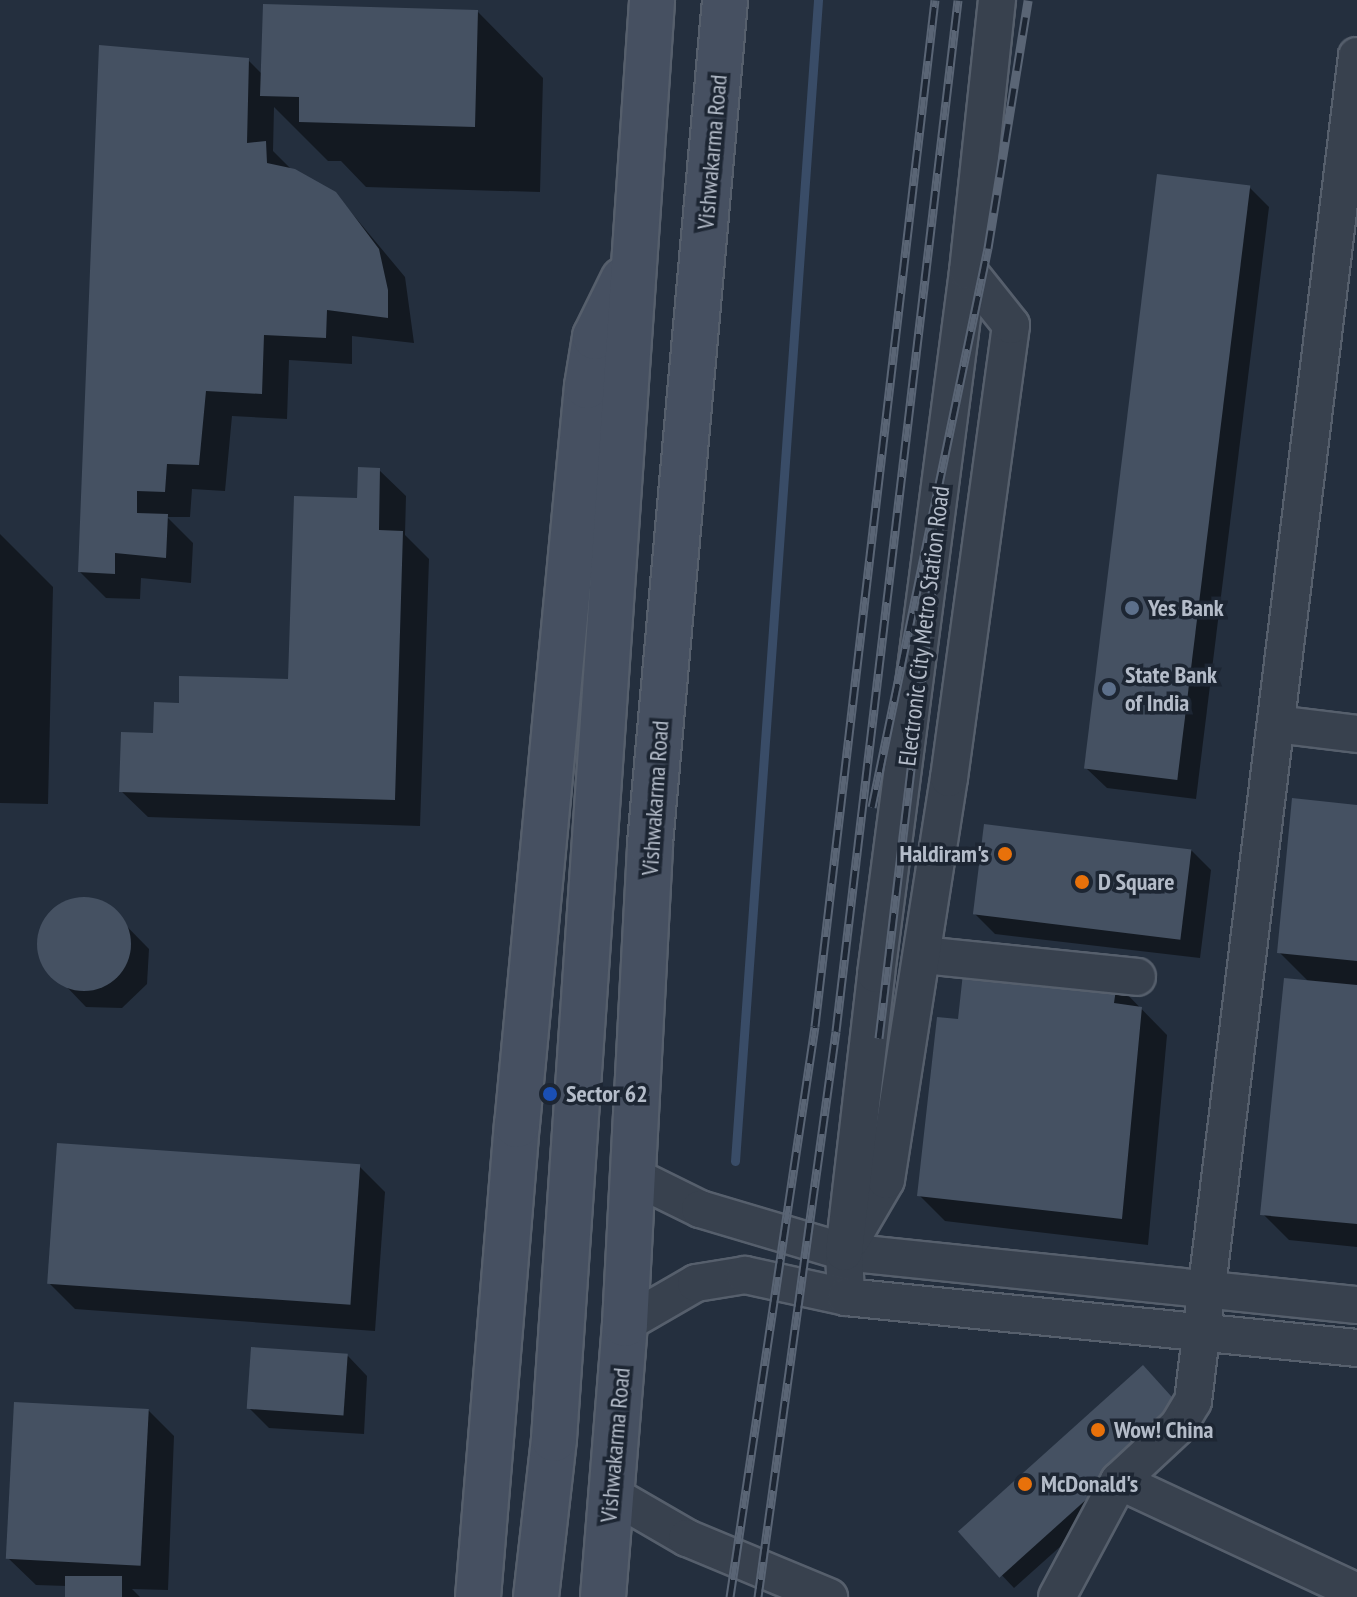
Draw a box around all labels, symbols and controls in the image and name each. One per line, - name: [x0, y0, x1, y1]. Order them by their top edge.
- street label: Vishwakarma Road: [691, 73, 733, 231]
- street label: Electronic City Metro Station Road: [892, 484, 956, 768]
- place label: Yes Bank: [1148, 594, 1224, 622]
- marker: Yes Bank: [1123, 599, 1141, 617]
- place label: State Bank of India: [1125, 661, 1217, 717]
- marker: State Bank of India: [1100, 680, 1118, 698]
- street label: Vishwakarma Road: [635, 719, 675, 877]
- place label: Haldiram's: [899, 840, 989, 868]
- marker: Haldiram's: [996, 845, 1014, 863]
- place label: D Square: [1098, 868, 1175, 896]
- marker: D Square: [1073, 873, 1091, 891]
- place label: Sector 62: [566, 1080, 648, 1108]
- marker: Sector 62: [541, 1085, 559, 1103]
- street label: Vishwakarma Road: [594, 1366, 636, 1524]
- place label: Wow! China: [1114, 1416, 1214, 1444]
- marker: Wow! China: [1089, 1421, 1107, 1439]
- place label: McDonald's: [1041, 1470, 1138, 1498]
- marker: McDonald's: [1016, 1475, 1034, 1493]

